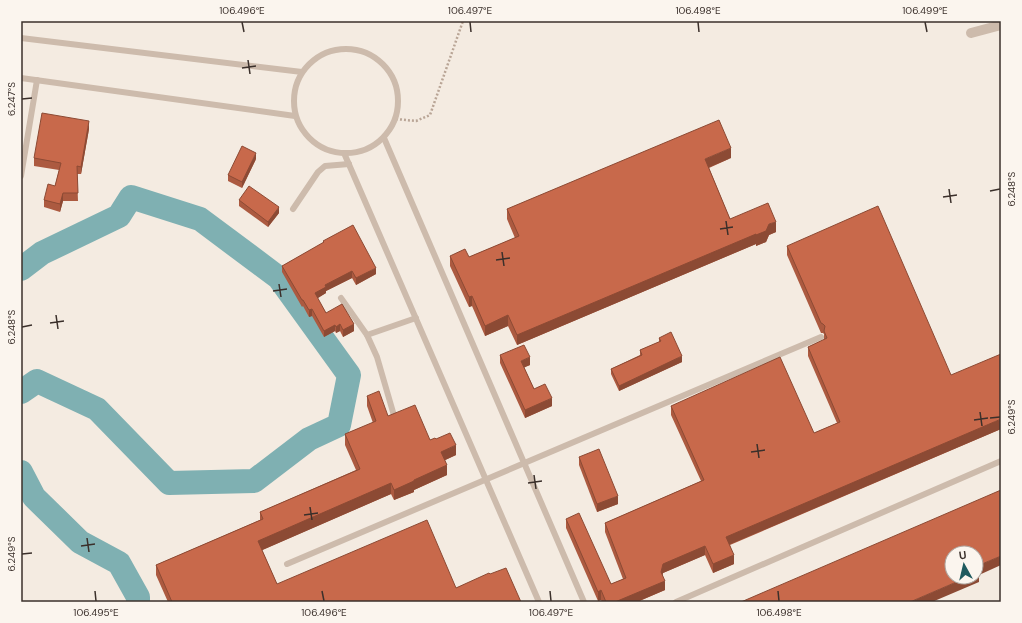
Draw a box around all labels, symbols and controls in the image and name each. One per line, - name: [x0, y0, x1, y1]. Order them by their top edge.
- text: 106.496°E: [219, 4, 265, 17]
- text: 106.497°E: [448, 4, 493, 17]
- text: 106.498°E: [675, 4, 721, 17]
- text: 106.499°E: [902, 4, 948, 17]
- text: 6.247°S: [5, 82, 18, 116]
- text: 6.248°S: [1005, 171, 1018, 206]
- text: 6.248°S: [5, 309, 18, 344]
- text: 6.249°S: [1005, 399, 1018, 435]
- text: 6.249°S: [5, 536, 18, 572]
- north arrow: [944, 545, 984, 585]
- text: U: [958, 548, 967, 563]
- text: 106.495°E: [73, 606, 119, 619]
- text: 106.496°E: [301, 606, 347, 619]
- text: 106.497°E: [529, 606, 574, 619]
- text: 106.498°E: [756, 606, 802, 619]

